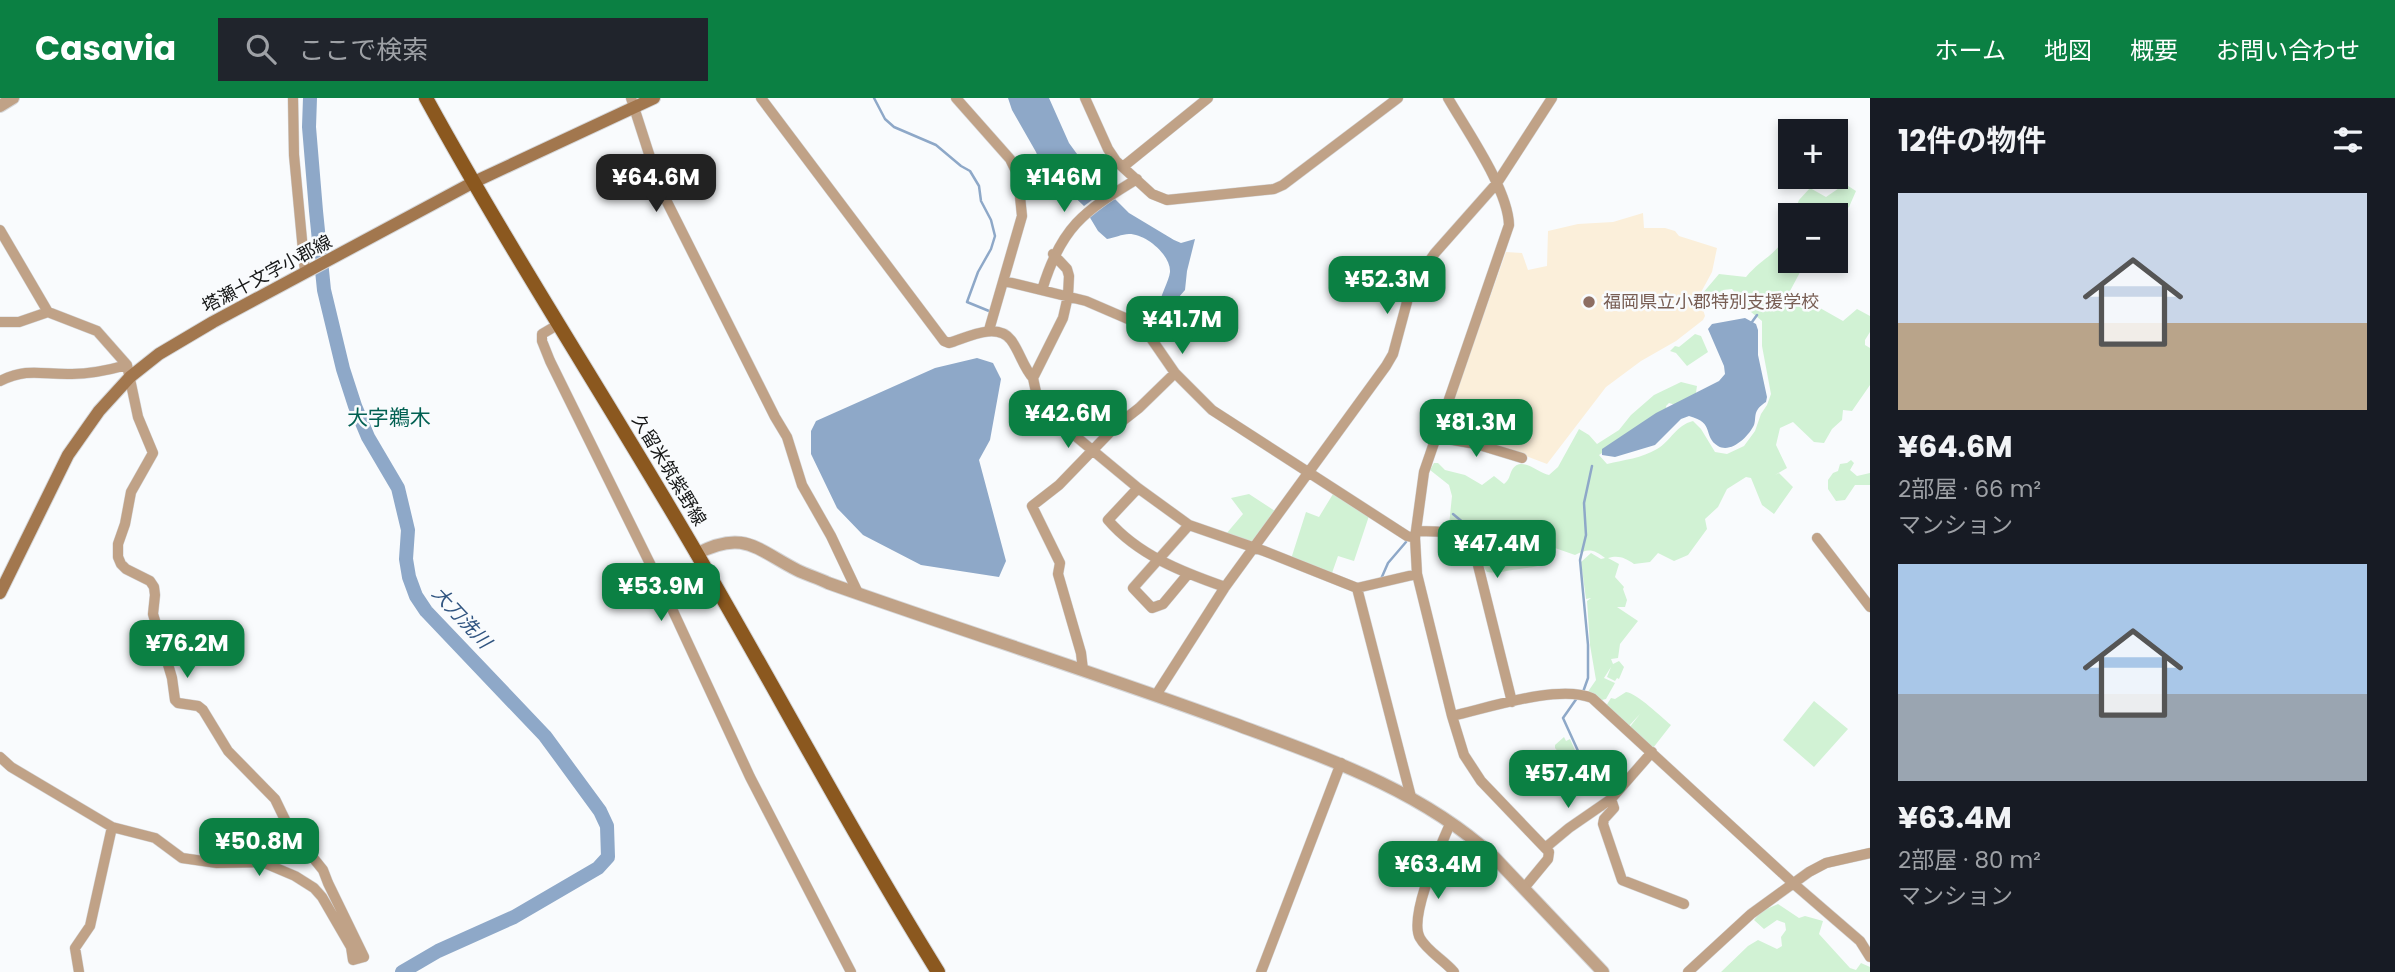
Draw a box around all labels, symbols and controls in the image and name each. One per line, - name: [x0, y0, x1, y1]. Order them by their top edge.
- search box: [218, 18, 708, 81]
- text: Casavia: [35, 25, 176, 72]
- icon: search: [242, 30, 280, 68]
- text: ここで検索: [298, 32, 428, 68]
- text: ホーム: [1935, 34, 2006, 67]
- text: 地図: [2044, 34, 2092, 67]
- text: 概要: [2130, 34, 2178, 67]
- text: お問い合わせ: [2216, 34, 2360, 67]
- map controls: [1778, 119, 1848, 273]
- button: +: [1778, 119, 1848, 189]
- text: 12件の物件: [1898, 119, 2046, 162]
- icon: filters: [2329, 121, 2367, 159]
- pin: ¥64.6M: [599, 155, 713, 214]
- pin: ¥146M: [1015, 155, 1113, 214]
- text: ¥64.6M: [612, 161, 700, 193]
- text: ¥146M: [1026, 161, 1102, 193]
- button: −: [1778, 203, 1848, 273]
- street label: 塔瀬十文字小郡線: [197, 229, 336, 318]
- icon: home: [2070, 239, 2196, 365]
- pin: ¥52.3M: [1330, 256, 1444, 316]
- text: ¥52.3M: [1344, 263, 1430, 295]
- place label: 福岡県立小郡特別支援学校: [1603, 289, 1819, 314]
- marker: 福岡県立小郡特別支援学校: [1581, 294, 1597, 310]
- pin: ¥41.7M: [1125, 296, 1239, 356]
- text: ¥41.7M: [1142, 303, 1222, 335]
- pin: ¥42.6M: [1011, 390, 1125, 450]
- text: ¥42.6M: [1025, 397, 1111, 429]
- pin: ¥81.3M: [1419, 400, 1533, 459]
- district label: 大字鵜木: [347, 403, 431, 432]
- text: ¥81.3M: [1436, 406, 1516, 438]
- street label: 久留米筑紫野線: [626, 409, 713, 530]
- text: ¥64.6M: [1898, 425, 2013, 468]
- text: 2部屋 · 66 m²: [1898, 473, 2041, 505]
- text: マンション: [1898, 509, 2013, 541]
- pin: ¥47.4M: [1440, 520, 1554, 580]
- text: ¥47.4M: [1454, 527, 1540, 559]
- pin: ¥53.9M: [604, 564, 718, 623]
- text: ¥53.9M: [618, 570, 704, 602]
- water label: 大刀洗川: [426, 580, 499, 656]
- icon: home: [2070, 610, 2196, 736]
- pin: ¥76.2M: [130, 620, 244, 680]
- text: ¥76.2M: [145, 627, 229, 659]
- pin: ¥57.4M: [1511, 750, 1625, 810]
- text: ¥57.4M: [1525, 757, 1611, 789]
- text: ¥63.4M: [1898, 796, 2012, 839]
- pin: ¥50.8M: [202, 818, 316, 878]
- text: ¥50.8M: [215, 825, 303, 857]
- pin: ¥63.4M: [1381, 842, 1495, 901]
- text: 2部屋 · 80 m²: [1898, 844, 2041, 876]
- text: ¥63.4M: [1394, 848, 1482, 880]
- text: マンション: [1898, 880, 2013, 912]

